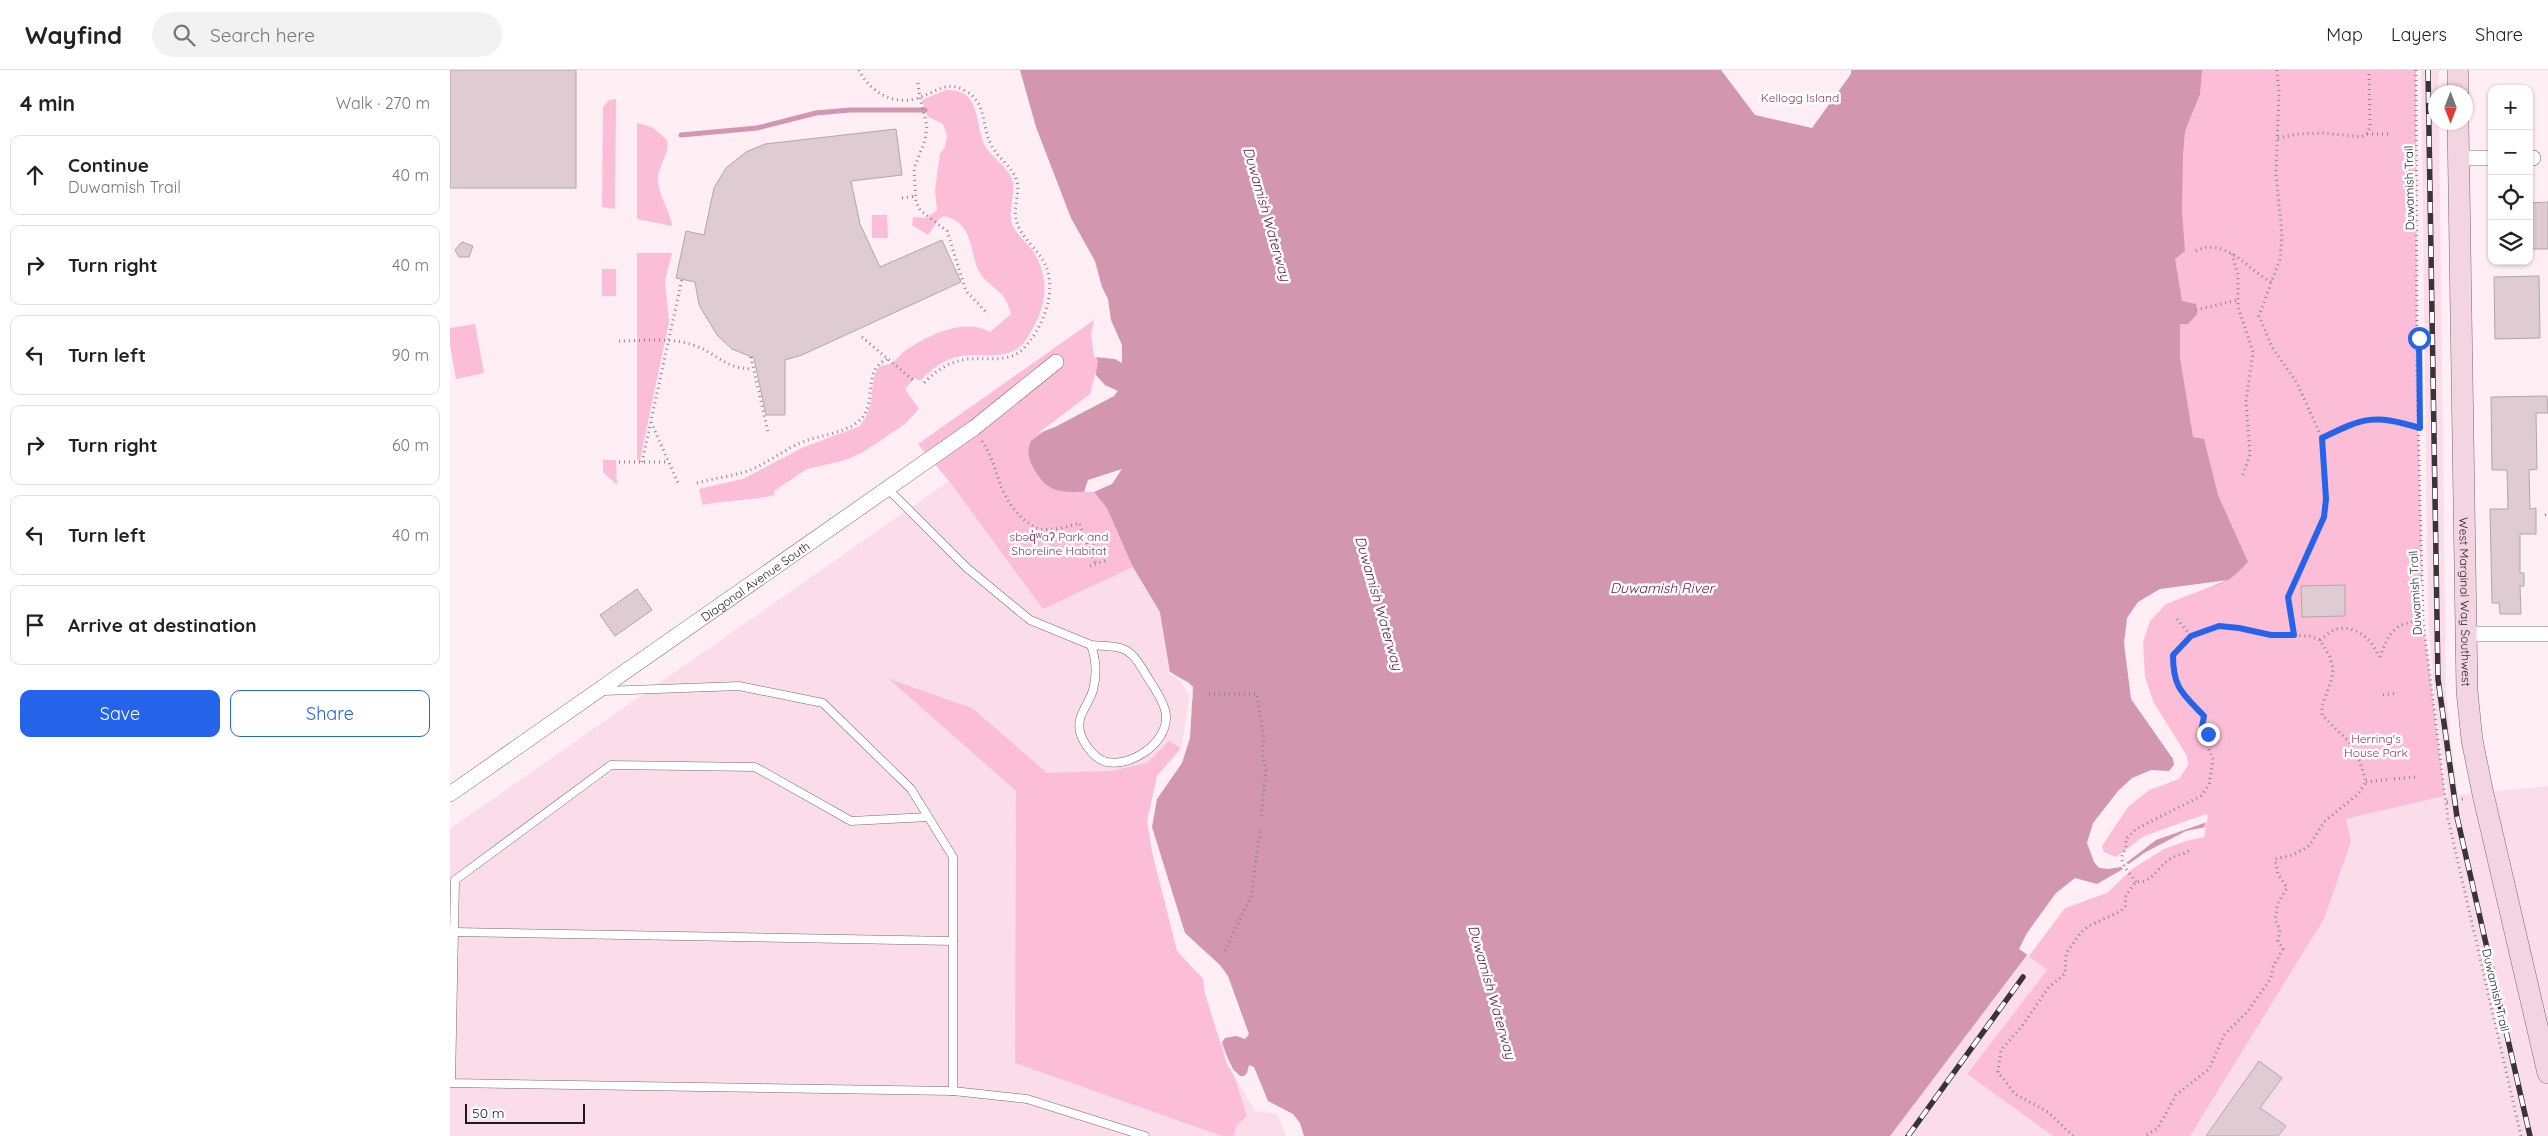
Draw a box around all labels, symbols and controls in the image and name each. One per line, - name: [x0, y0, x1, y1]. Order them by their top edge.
- search box: [152, 12, 502, 57]
- text: Wayfind: [25, 20, 122, 50]
- icon: search: [170, 21, 198, 49]
- text: Search here: [210, 23, 315, 47]
- text: Map: [2326, 23, 2363, 46]
- text: Layers: [2391, 23, 2447, 46]
- text: Share: [2475, 23, 2523, 46]
- north arrow: [2428, 85, 2473, 130]
- map controls: [2488, 85, 2533, 265]
- button: +: [2488, 85, 2533, 130]
- text: 4 min: [20, 90, 75, 116]
- park label: Kellogg Island: [1761, 90, 1839, 105]
- text: Walk · 270 m: [336, 93, 430, 113]
- button: −: [2488, 130, 2533, 175]
- water label: Duwamish Waterway: [1239, 145, 1295, 284]
- street label: Duwamish Trail: [2401, 146, 2417, 230]
- text: Continue: [68, 153, 149, 177]
- icon: ahead: [21, 161, 49, 189]
- text: 40 m: [392, 165, 429, 185]
- button: locate: [2488, 175, 2533, 220]
- text: Duwamish Trail: [68, 177, 181, 197]
- button: layers: [2488, 220, 2533, 265]
- icon: right: [21, 251, 49, 279]
- text: Turn right: [68, 253, 157, 277]
- text: 40 m: [392, 255, 429, 275]
- route start: [2408, 327, 2431, 350]
- icon: left: [21, 341, 49, 369]
- text: Turn left: [68, 343, 146, 367]
- text: 90 m: [392, 345, 429, 365]
- icon: right: [21, 431, 49, 459]
- text: Turn right: [68, 433, 157, 457]
- text: 60 m: [392, 435, 429, 455]
- street label: West Marginal Way Southwest: [2457, 517, 2474, 687]
- icon: left: [21, 521, 49, 549]
- text: Turn left: [68, 523, 146, 547]
- text: 40 m: [392, 525, 429, 545]
- park label: sbəq̓ʷaʔ Park and Shoreline Habitat: [1010, 529, 1108, 558]
- water label: Duwamish Waterway: [1351, 534, 1407, 673]
- street label: Diagonal Avenue South: [698, 538, 812, 624]
- street label: Duwamish Trail: [2405, 550, 2425, 636]
- water label: Duwamish River: [1610, 579, 1716, 597]
- icon: arrive: [21, 611, 49, 639]
- text: Arrive at destination: [68, 613, 257, 637]
- button: Save: [20, 690, 220, 737]
- button: Share: [230, 690, 430, 737]
- route end: [2197, 723, 2220, 746]
- park label: Herring's House Park: [2344, 731, 2408, 760]
- water label: Duwamish Waterway: [1464, 923, 1520, 1062]
- street label: Duwamish Trail: [2479, 947, 2513, 1033]
- scale bar: [465, 1101, 585, 1124]
- text: 50 m: [472, 1104, 505, 1122]

